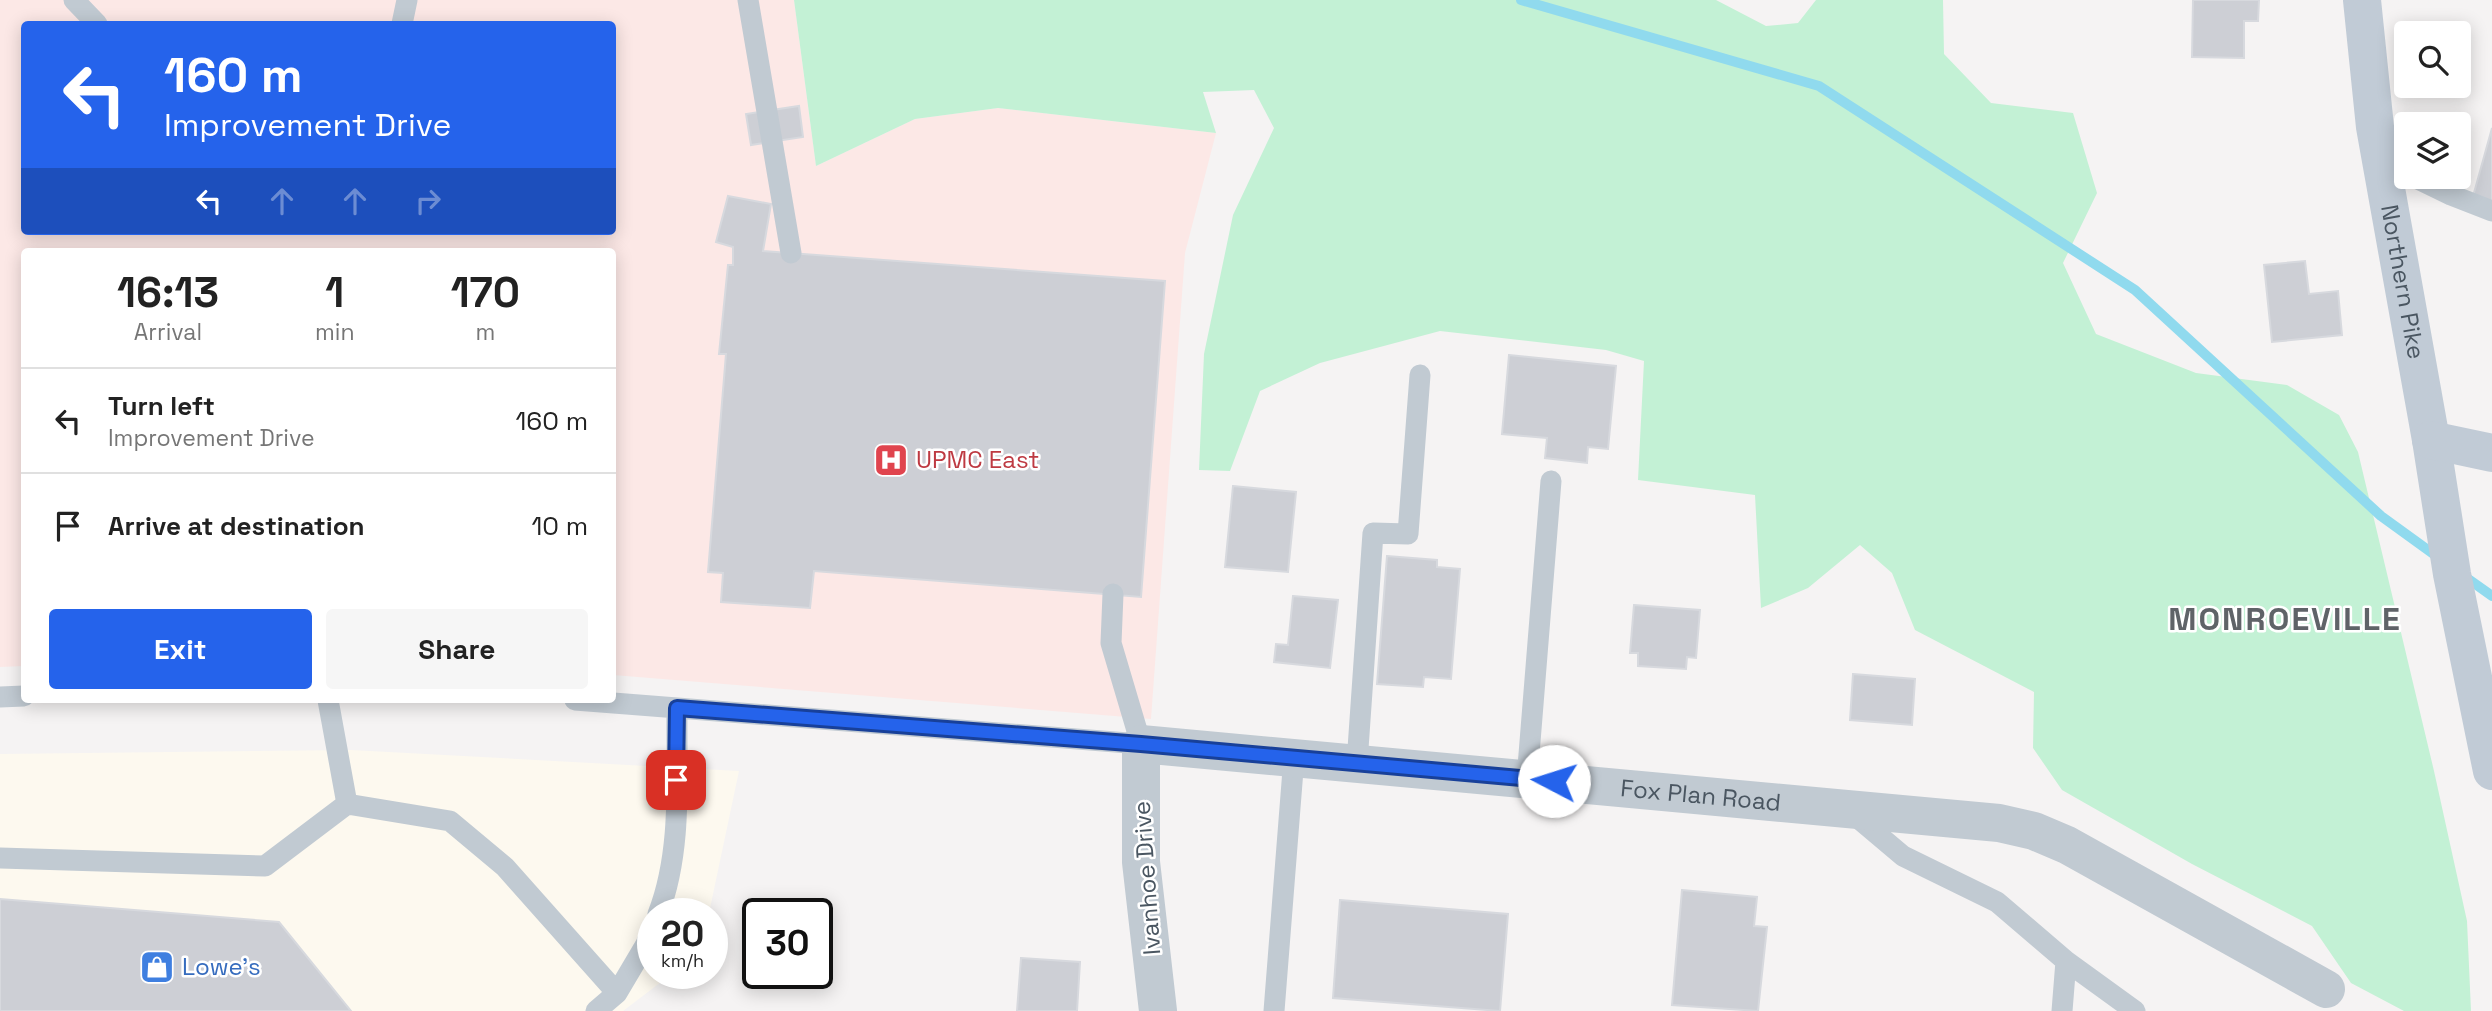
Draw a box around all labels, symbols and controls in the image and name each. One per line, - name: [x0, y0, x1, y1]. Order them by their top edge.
- map controls: [2394, 21, 2471, 189]
- button: search: [2394, 21, 2471, 98]
- text: 160 m: [164, 44, 302, 106]
- icon: left: [49, 49, 140, 140]
- text: Improvement Drive: [164, 105, 451, 145]
- button: layers: [2394, 112, 2471, 189]
- icon: left: [190, 182, 228, 220]
- icon: ahead: [263, 182, 301, 220]
- icon: ahead: [336, 182, 374, 220]
- icon: right: [409, 182, 447, 220]
- street label: Northern Pike: [2374, 202, 2432, 362]
- text: 16:13: [117, 266, 219, 319]
- text: 1: [325, 266, 344, 319]
- text: 170: [451, 266, 520, 319]
- text: Arrival: [134, 317, 202, 347]
- text: min: [315, 317, 355, 347]
- text: m: [475, 317, 495, 347]
- text: Turn left: [108, 389, 215, 423]
- icon: left: [49, 402, 87, 440]
- text: 160 m: [516, 404, 588, 438]
- text: Improvement Drive: [108, 423, 315, 453]
- hospital icon: UPMC East: [872, 441, 910, 479]
- place label: UPMC East: [916, 444, 1039, 475]
- icon: arrive: [49, 507, 87, 545]
- text: Arrive at destination: [108, 509, 365, 543]
- text: 10 m: [531, 509, 588, 543]
- district label: MONROEVILLE: [2168, 599, 2402, 639]
- button: Exit: [49, 609, 312, 689]
- button: Share: [326, 609, 588, 689]
- position arrow: [1517, 744, 1591, 818]
- pin: [646, 750, 706, 810]
- icon: arrive: [657, 761, 695, 799]
- street label: Fox Plan Road: [1619, 772, 1782, 818]
- street label: Ivanhoe Drive: [1126, 800, 1167, 956]
- speed limit sign: 30: [742, 898, 833, 989]
- text: 20: [661, 912, 704, 956]
- shop icon: Lowe's: [138, 948, 176, 986]
- text: km/h: [661, 949, 704, 972]
- place label: Lowe's: [182, 951, 261, 982]

